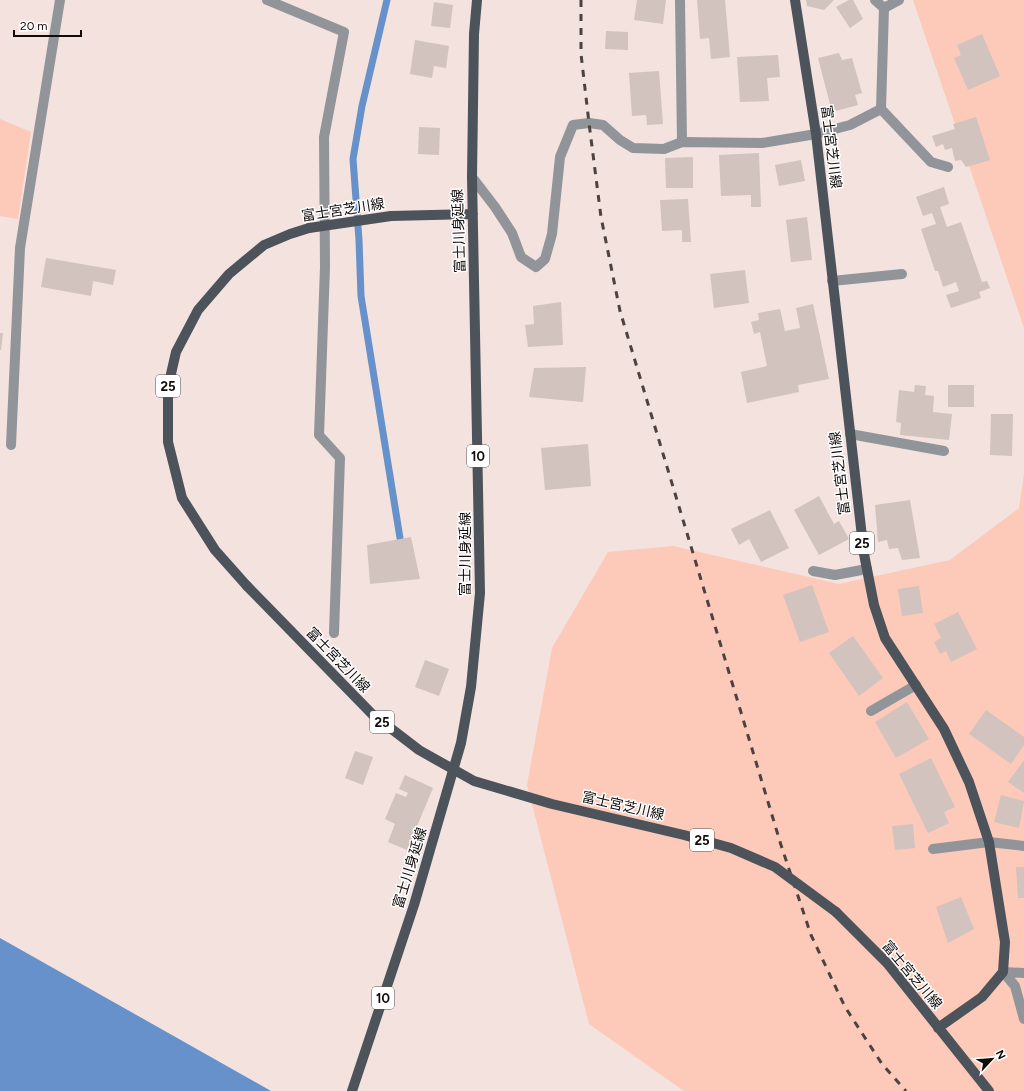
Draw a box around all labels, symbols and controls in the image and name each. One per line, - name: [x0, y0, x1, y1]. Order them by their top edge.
- scale bar: [14, 12, 81, 38]
- text: 20 m: [20, 19, 48, 33]
- street label: 富士宮芝川線: [817, 104, 845, 190]
- street label: 富士川身延線: [449, 189, 469, 273]
- street label: 富士宮芝川線: [300, 195, 386, 225]
- road number: 25: [156, 375, 180, 397]
- street label: 富士宮芝川線: [826, 430, 854, 516]
- road number: 10: [467, 445, 489, 467]
- street label: 富士川身延線: [457, 512, 474, 596]
- road number: 25: [850, 532, 874, 554]
- street label: 富士宮芝川線: [303, 624, 373, 696]
- road number: 25: [370, 711, 394, 733]
- street label: 富士宮芝川線: [580, 788, 666, 824]
- street label: 富士川身延線: [390, 825, 430, 911]
- road number: 25: [690, 829, 714, 851]
- street label: 富士宮芝川線: [878, 937, 946, 1013]
- road number: 10: [372, 987, 394, 1009]
- north arrow: [972, 1039, 1012, 1079]
- text: N: [993, 1048, 1008, 1062]

